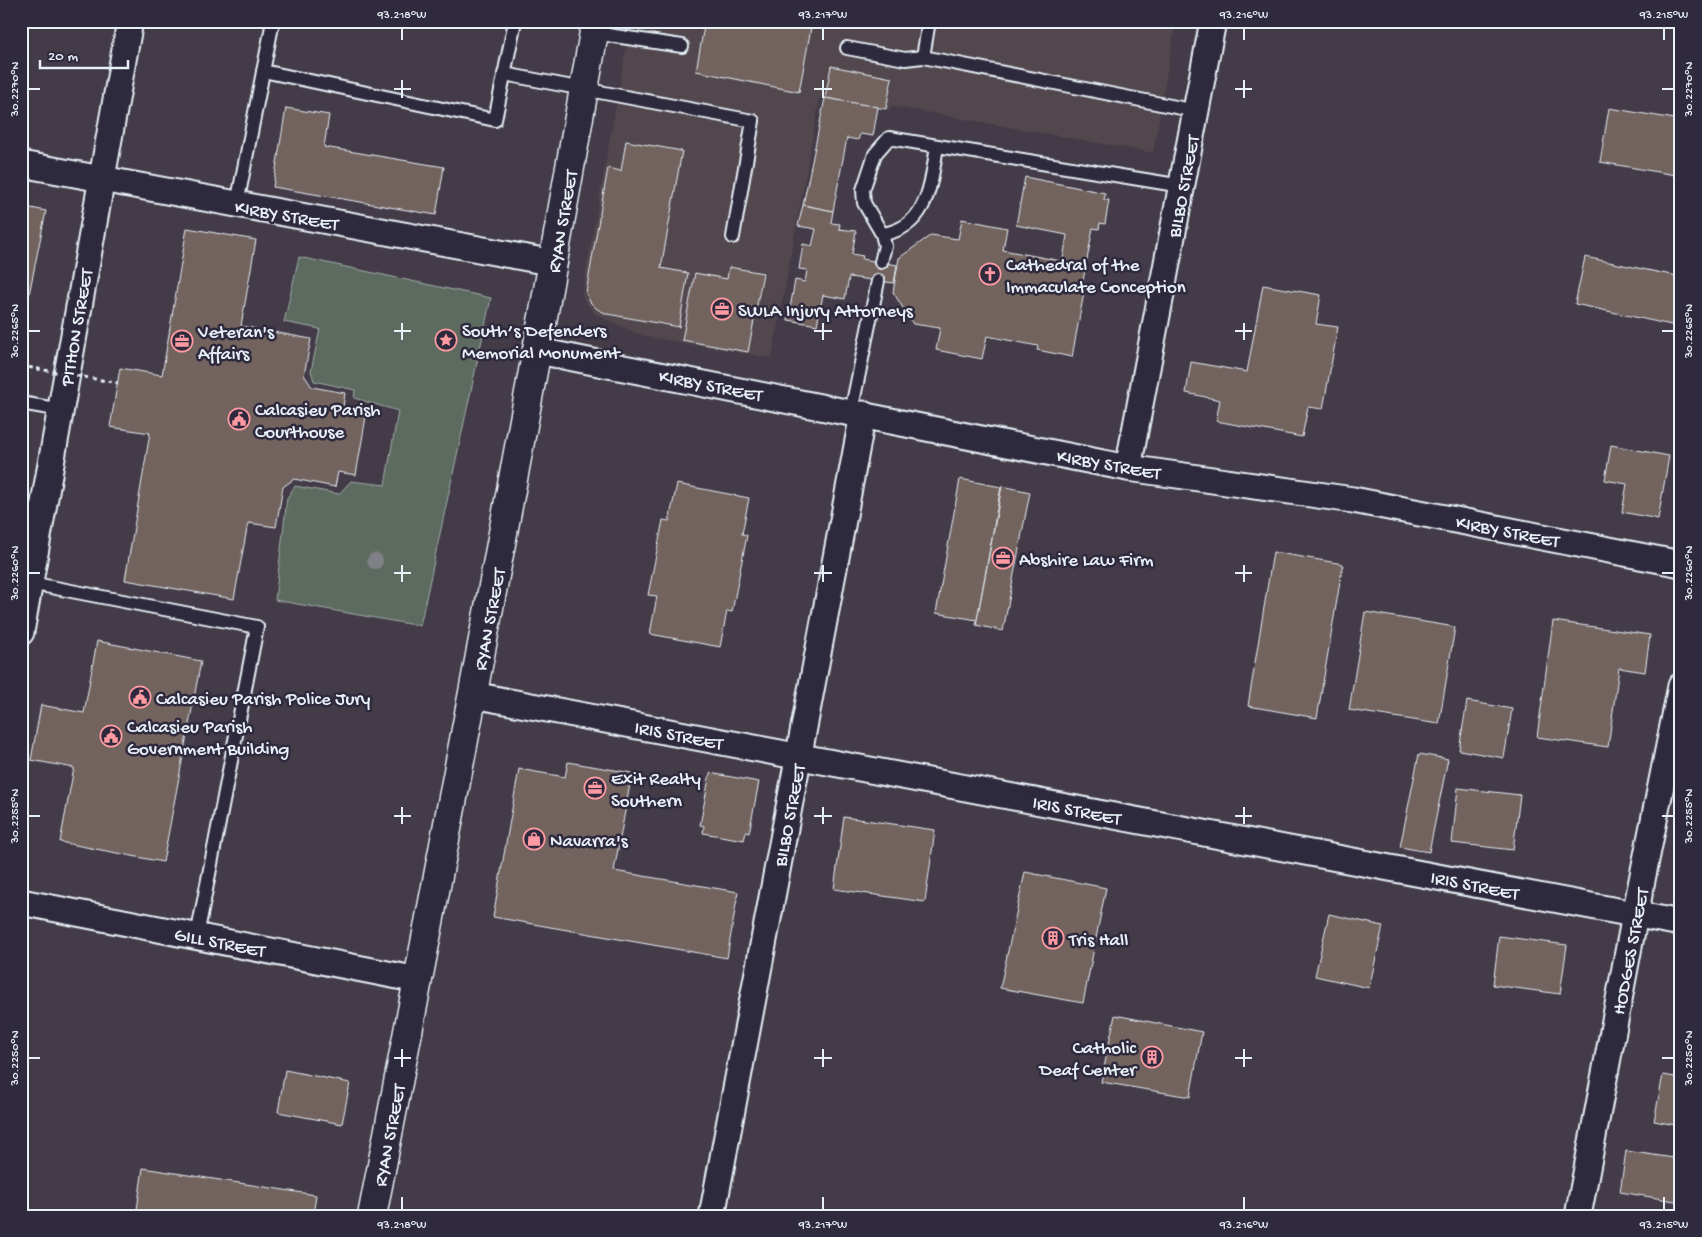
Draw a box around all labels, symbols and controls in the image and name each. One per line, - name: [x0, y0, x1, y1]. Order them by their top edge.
- text: 93.218°W: [377, 9, 426, 23]
- text: 93.217°W: [798, 9, 847, 23]
- text: 93.216°W: [1219, 9, 1268, 23]
- text: 93.215°W: [1639, 9, 1688, 23]
- scale bar: [40, 38, 128, 70]
- text: 20 m: [48, 48, 78, 66]
- text: 30.2270°N: [9, 61, 23, 117]
- text: 30.2270°N: [1683, 61, 1697, 117]
- street label: BILBO STREET: [1164, 133, 1207, 241]
- street label: RYAN STREET: [544, 168, 585, 275]
- street label: KIRBY STREET: [233, 197, 341, 238]
- place label: Cathedral of the Immaculate Conception: [1006, 255, 1186, 300]
- church icon: Cathedral of the Immaculate Conception: [978, 262, 1002, 286]
- street label: PITHON STREET: [57, 267, 100, 389]
- office icon: SWLA Injury Attorneys: [710, 297, 734, 321]
- place label: SWLA Injury Attorneys: [738, 301, 914, 324]
- text: 30.2265°N: [9, 304, 23, 359]
- text: 30.2265°N: [1683, 304, 1697, 359]
- place label: South’s Defenders Memorial Monument: [462, 321, 622, 366]
- place label: Veteran's Affairs: [197, 322, 275, 367]
- place icon: South’s Defenders Memorial Monument: [434, 328, 458, 352]
- office icon: Veteran's Affairs: [170, 329, 194, 353]
- street label: KIRBY STREET: [657, 366, 765, 409]
- place label: Calcasieu Parish Courthouse: [255, 400, 380, 445]
- public building icon: Calcasieu Parish Courthouse: [227, 407, 251, 431]
- street label: KIRBY STREET: [1055, 446, 1163, 487]
- street label: KIRBY STREET: [1454, 512, 1562, 555]
- text: 30.2260°N: [9, 545, 23, 601]
- text: 30.2260°N: [1683, 545, 1697, 601]
- office icon: Abshire Law Firm: [991, 546, 1015, 570]
- place label: Abshire Law Firm: [1019, 550, 1154, 573]
- street label: RYAN STREET: [470, 566, 513, 673]
- public building icon: Calcasieu Parish Police Jury: [128, 685, 152, 709]
- place label: Calcasieu Parish Police Jury: [156, 689, 371, 712]
- place label: Calcasieu Parish Government Building: [127, 717, 290, 762]
- street label: IRIS STREET: [632, 718, 725, 757]
- public building icon: Calcasieu Parish Government Building: [99, 724, 123, 748]
- street label: BILBO STREET: [770, 762, 813, 870]
- place label: Exit Realty Southern: [611, 769, 701, 814]
- office icon: Exit Realty Southern: [583, 776, 607, 800]
- text: 30.2255°N: [9, 789, 23, 844]
- text: 30.2255°N: [1683, 789, 1697, 844]
- street label: IRIS STREET: [1030, 793, 1123, 832]
- shop icon: Navarra's: [522, 827, 546, 851]
- place label: Navarra's: [550, 831, 629, 854]
- street label: IRIS STREET: [1428, 868, 1521, 907]
- street label: HODGES STREET: [1609, 886, 1656, 1017]
- street label: GILL STREET: [172, 924, 267, 965]
- building icon: Tris Hall: [1041, 926, 1065, 950]
- place label: Tris Hall: [1068, 930, 1128, 953]
- text: 30.2250°N: [9, 1030, 23, 1086]
- text: 30.2250°N: [1683, 1030, 1697, 1086]
- place label: Catholic Deaf Center: [1038, 1038, 1138, 1083]
- building icon: Catholic Deaf Center: [1140, 1045, 1164, 1069]
- street label: RYAN STREET: [370, 1082, 413, 1189]
- text: 93.218°W: [377, 1219, 426, 1233]
- text: 93.217°W: [798, 1219, 847, 1233]
- text: 93.216°W: [1219, 1219, 1268, 1233]
- text: 93.215°W: [1639, 1219, 1688, 1233]

